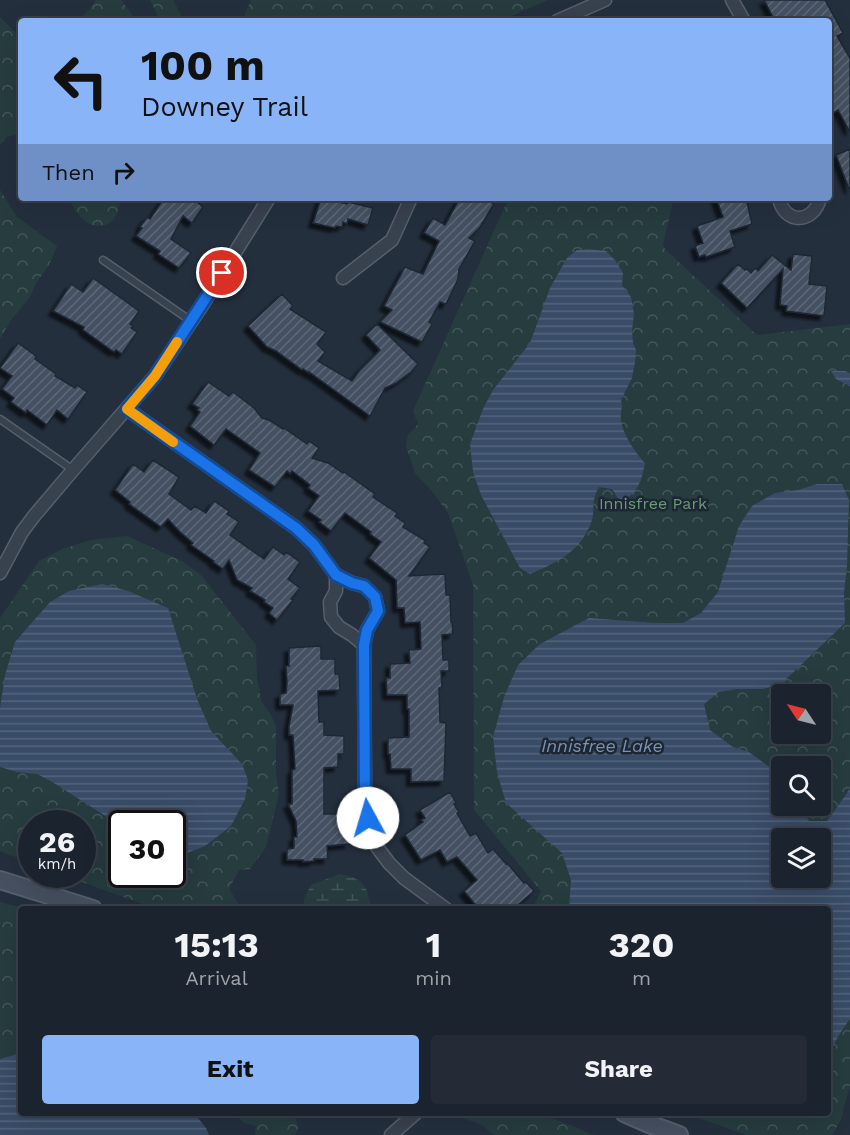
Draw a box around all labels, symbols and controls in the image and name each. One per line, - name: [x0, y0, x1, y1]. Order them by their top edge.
- text: 100 m: [141, 41, 265, 90]
- icon: left: [42, 42, 120, 120]
- text: Downey Trail: [141, 91, 308, 123]
- icon: right: [107, 156, 140, 189]
- text: Then: [42, 160, 95, 185]
- pin: [196, 247, 247, 298]
- icon: arrive: [205, 256, 238, 289]
- park label: Innisfree Park: [599, 494, 707, 513]
- north arrow: [771, 684, 831, 744]
- map controls: [771, 684, 831, 888]
- water label: Innisfree Lake: [541, 735, 663, 756]
- button: search: [771, 756, 831, 816]
- position arrow: [336, 786, 400, 850]
- speed limit sign: 30: [108, 810, 186, 888]
- text: 26: [39, 824, 75, 859]
- button: layers: [771, 828, 831, 888]
- text: km/h: [38, 855, 76, 873]
- text: 15:13: [174, 924, 259, 966]
- text: 1: [426, 924, 441, 966]
- text: 320: [608, 924, 674, 966]
- text: Arrival: [185, 966, 248, 990]
- text: min: [415, 966, 452, 990]
- text: m: [632, 966, 651, 990]
- button: Exit: [42, 1035, 419, 1104]
- button: Share: [431, 1035, 807, 1104]

